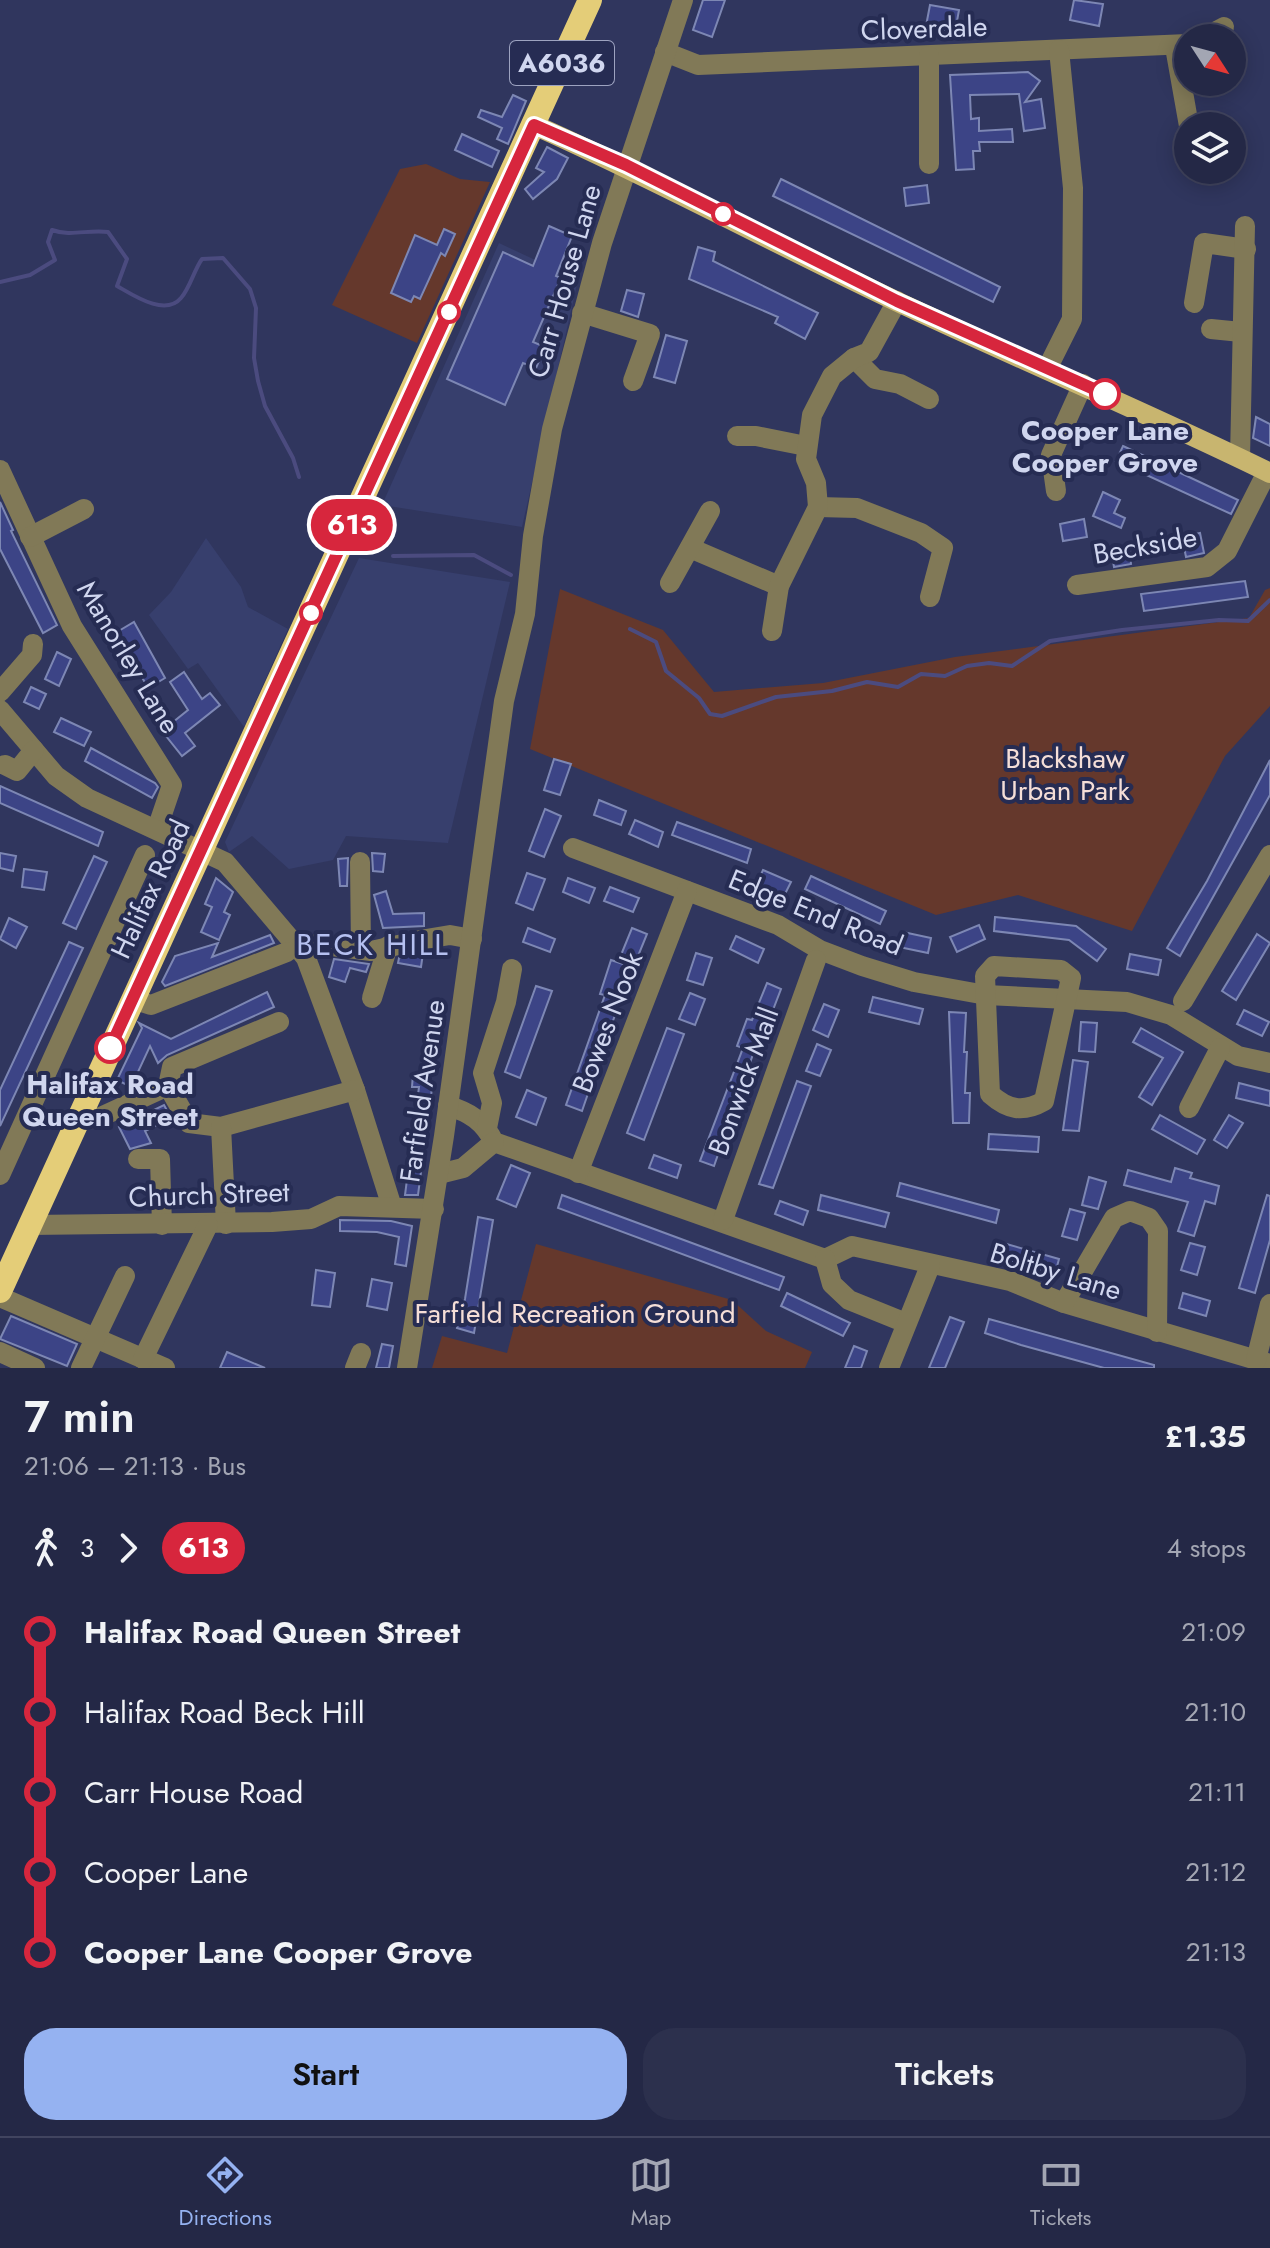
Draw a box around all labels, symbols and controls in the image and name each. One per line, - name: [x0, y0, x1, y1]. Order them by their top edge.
- street label: Cloverdale: [860, 6, 988, 51]
- north arrow: [1174, 24, 1246, 96]
- map controls: [1174, 24, 1246, 184]
- road number: A6036: [510, 41, 614, 85]
- button: layers: [1174, 112, 1246, 184]
- street label: Carr House Lane: [517, 180, 612, 383]
- unlabelled marker: [712, 203, 734, 225]
- unlabelled marker: [438, 301, 460, 323]
- marker: Cooper Lane Cooper Grove: [1090, 379, 1120, 409]
- place label: Cooper Lane Cooper Grove: [1012, 410, 1198, 483]
- line badge: 613: [306, 499, 398, 551]
- text: 613: [327, 504, 377, 545]
- street label: Beckside: [1090, 516, 1200, 575]
- street label: Manorley Lane: [67, 573, 190, 742]
- unlabelled marker: [300, 602, 322, 624]
- park label: Blackshaw Urban Park: [1000, 738, 1130, 811]
- street label: Halifax Road: [100, 813, 201, 966]
- street label: Edge End Road: [722, 859, 909, 966]
- district label: BECK HILL: [296, 923, 450, 966]
- street label: Bowes Nook: [562, 945, 653, 1099]
- street label: Farfield Avenue: [389, 997, 456, 1185]
- street label: Bonwick Mall: [698, 1001, 789, 1161]
- marker: Halifax Road Queen Street: [95, 1033, 125, 1063]
- place label: Halifax Road Queen Street: [22, 1064, 198, 1137]
- street label: Church Street: [128, 1171, 290, 1218]
- street label: Boltby Lane: [985, 1232, 1127, 1311]
- park label: Farfield Recreation Ground: [414, 1293, 736, 1334]
- text: 7 min: [24, 1385, 135, 1449]
- text: £1.35: [1165, 1415, 1246, 1458]
- text: 21:06 – 21:13 · Bus: [24, 1447, 246, 1485]
- icon: walk: [24, 1526, 68, 1570]
- icon: forward: [106, 1526, 150, 1570]
- text: 613: [178, 1527, 229, 1568]
- text: 3: [80, 1529, 94, 1567]
- text: 4 stops: [1167, 1529, 1246, 1567]
- text: Halifax Road Queen Street: [84, 1611, 460, 1654]
- text: 21:09: [1181, 1613, 1246, 1651]
- text: Halifax Road Beck Hill: [84, 1691, 365, 1734]
- text: 21:10: [1184, 1693, 1246, 1731]
- text: Carr House Road: [84, 1771, 303, 1814]
- text: 21:11: [1188, 1773, 1246, 1811]
- text: Cooper Lane: [84, 1851, 248, 1894]
- text: 21:12: [1185, 1853, 1246, 1891]
- text: Cooper Lane Cooper Grove: [84, 1931, 472, 1974]
- text: 21:13: [1186, 1933, 1246, 1971]
- button: Start: [24, 2028, 627, 2120]
- button: Tickets: [643, 2028, 1246, 2120]
- tab: Directions: [179, 2153, 272, 2233]
- tab: Map: [629, 2153, 673, 2233]
- tab: Tickets: [1030, 2153, 1091, 2233]

